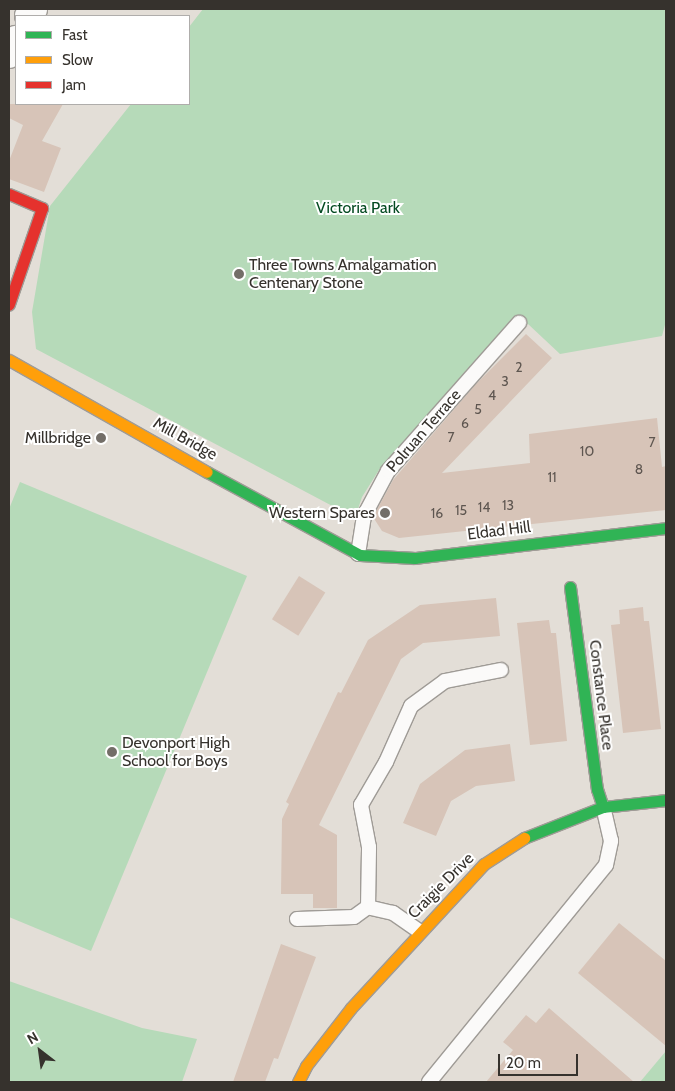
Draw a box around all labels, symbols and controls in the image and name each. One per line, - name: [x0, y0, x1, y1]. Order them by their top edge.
- legend: [15, 15, 190, 105]
- text: Fast: [62, 26, 87, 44]
- text: Slow: [62, 51, 93, 69]
- text: Jam: [62, 76, 86, 94]
- park label: Victoria Park: [316, 198, 400, 218]
- place label: Three Towns Amalgamation Centenary Stone: [249, 255, 437, 293]
- marker: Three Towns Amalgamation Centenary Stone: [233, 268, 245, 280]
- house number: 2: [515, 359, 523, 375]
- house number: 3: [501, 373, 509, 389]
- street label: Polruan Terrace: [383, 386, 465, 476]
- house number: 4: [488, 387, 496, 403]
- house number: 5: [474, 401, 482, 417]
- street label: Mill Bridge: [150, 414, 220, 464]
- house number: 6: [461, 415, 469, 431]
- place label: Millbridge: [25, 428, 91, 448]
- house number: 7: [447, 429, 455, 445]
- marker: Millbridge: [95, 432, 107, 444]
- house number: 7: [648, 434, 656, 450]
- house number: 10: [580, 443, 594, 459]
- house number: 8: [635, 461, 643, 477]
- house number: 11: [547, 469, 557, 485]
- house number: 13: [502, 497, 514, 513]
- house number: 14: [478, 499, 490, 515]
- house number: 15: [455, 502, 467, 518]
- place label: Western Spares: [269, 503, 375, 523]
- house number: 16: [431, 505, 443, 521]
- marker: Western Spares: [379, 507, 391, 519]
- street label: Eldad Hill: [466, 518, 532, 544]
- street label: Constance Place: [585, 639, 617, 751]
- place label: Devonport High School for Boys: [122, 733, 230, 771]
- marker: Devonport High School for Boys: [106, 746, 118, 758]
- street label: Craigie Drive: [404, 849, 478, 923]
- north arrow: [15, 1026, 65, 1076]
- text: N: [24, 1028, 41, 1048]
- scale bar: [500, 1044, 580, 1076]
- text: 20 m: [506, 1054, 541, 1072]

